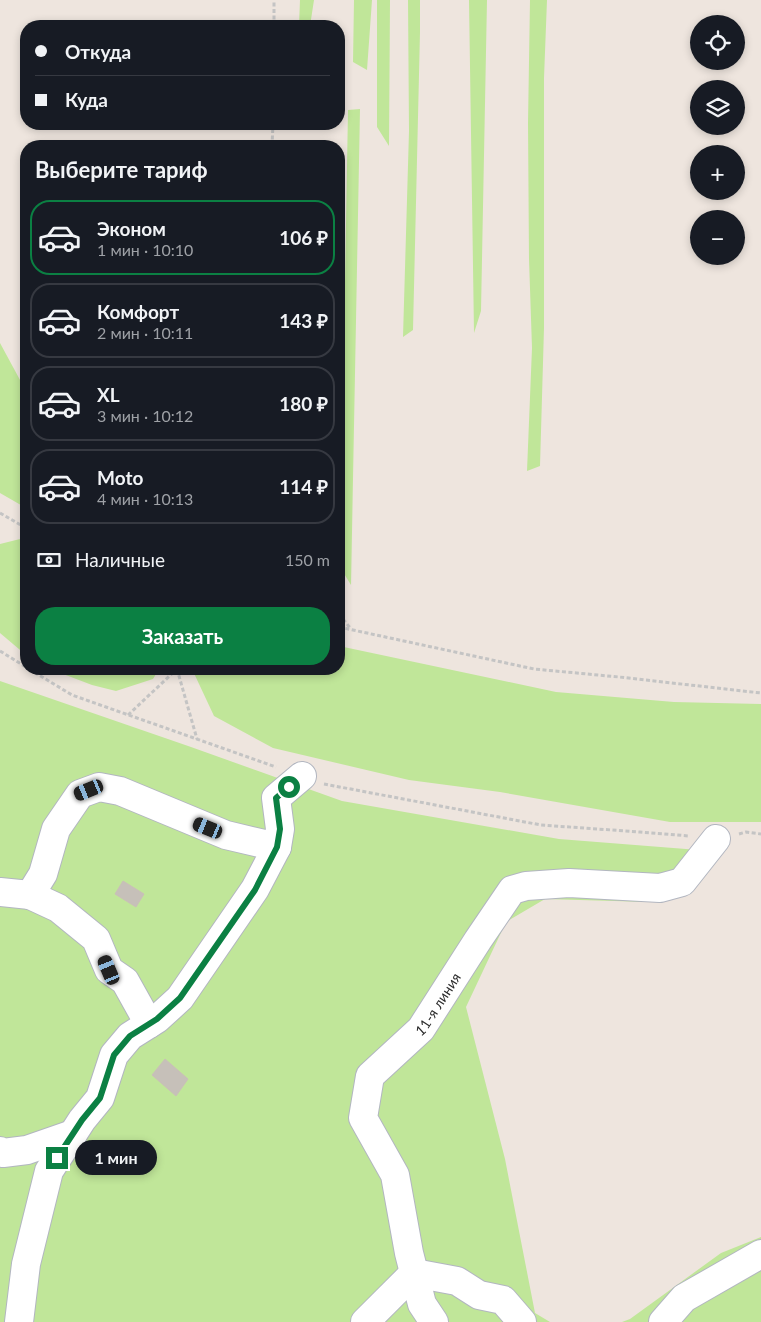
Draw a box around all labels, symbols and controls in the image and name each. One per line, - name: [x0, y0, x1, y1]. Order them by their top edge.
- map controls: [690, 15, 745, 265]
- button: locate: [690, 15, 745, 70]
- text: Откуда: [65, 40, 131, 63]
- button: layers: [690, 80, 745, 135]
- text: Куда: [65, 88, 108, 111]
- button: +: [690, 145, 745, 200]
- text: Выберите тариф: [35, 156, 208, 183]
- button: −: [690, 210, 745, 265]
- icon: car: [37, 215, 82, 260]
- text: Эконом: [97, 217, 166, 240]
- text: 106 ₽: [279, 226, 328, 249]
- text: 1 мин · 10:10: [97, 240, 193, 259]
- icon: car: [37, 298, 82, 343]
- text: Комфорт: [97, 300, 179, 323]
- text: 143 ₽: [279, 309, 328, 332]
- text: 2 мин · 10:11: [97, 323, 193, 342]
- icon: car: [37, 381, 82, 426]
- text: XL: [97, 383, 120, 406]
- text: 180 ₽: [279, 392, 328, 415]
- text: 3 мин · 10:12: [97, 406, 193, 425]
- icon: car: [37, 464, 82, 509]
- text: Moto: [97, 466, 143, 489]
- text: 114 ₽: [279, 475, 328, 498]
- text: 4 мин · 10:13: [97, 489, 193, 508]
- icon: cash: [35, 546, 63, 574]
- text: Наличные: [75, 548, 165, 571]
- text: 150 m: [285, 550, 330, 569]
- button: Заказать: [35, 607, 330, 665]
- route start: [278, 776, 300, 798]
- car: [72, 777, 105, 803]
- car: [191, 815, 224, 841]
- car: [96, 953, 121, 987]
- street label: 11-я линия: [411, 969, 464, 1039]
- callout: 1 мин: [74, 1140, 157, 1176]
- route end: [46, 1147, 68, 1169]
- text: 1 мин: [94, 1148, 138, 1167]

